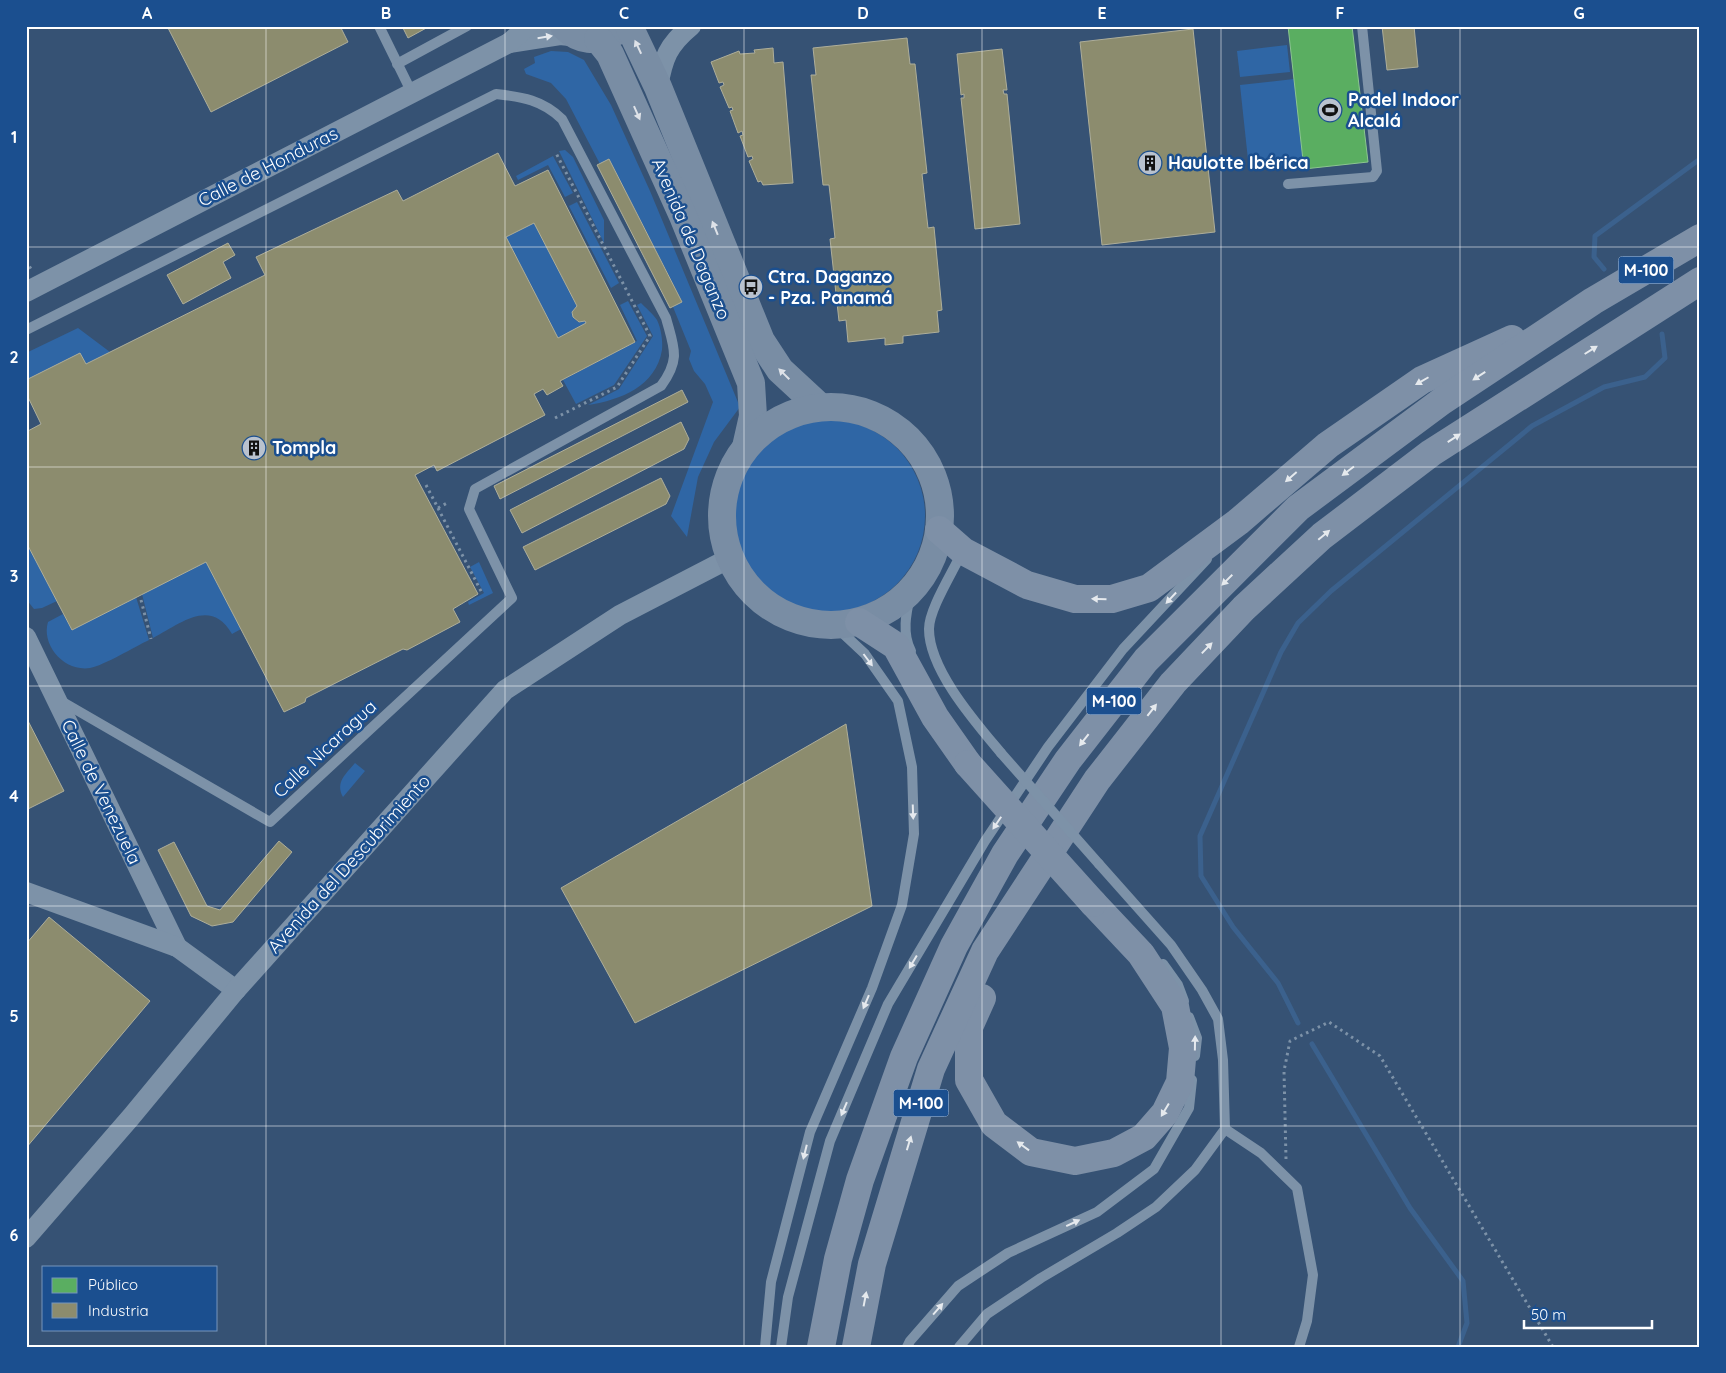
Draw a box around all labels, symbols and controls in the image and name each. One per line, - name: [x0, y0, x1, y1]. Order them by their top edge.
- text: A: [142, 3, 153, 23]
- text: B: [381, 3, 391, 23]
- text: C: [619, 3, 629, 23]
- text: D: [857, 3, 869, 23]
- text: E: [1097, 3, 1107, 23]
- text: F: [1336, 3, 1345, 23]
- text: G: [1573, 3, 1585, 23]
- one-way arrow: [537, 33, 553, 41]
- one-way arrow: [634, 40, 642, 54]
- place label: Padel Indoor Alcalá: [1348, 88, 1459, 132]
- sports icon: Padel Indoor Alcalá: [1317, 97, 1343, 123]
- one-way arrow: [633, 106, 641, 120]
- street label: Calle de Honduras: [194, 121, 341, 212]
- text: 1: [11, 127, 17, 147]
- building icon: Haulotte Ibérica: [1137, 150, 1163, 176]
- place label: Haulotte Ibérica: [1168, 151, 1308, 174]
- street label: Avenida de Daganzo: [647, 155, 736, 323]
- one-way arrow: [711, 221, 718, 236]
- road number: M-100: [1618, 256, 1674, 284]
- place label: Ctra. Daganzo - Pza. Panamá: [768, 265, 893, 309]
- bus stop icon: Ctra. Daganzo - Pza. Panamá: [738, 274, 764, 300]
- one-way arrow: [1584, 345, 1597, 355]
- text: 2: [9, 347, 19, 367]
- one-way arrow: [778, 369, 790, 381]
- one-way arrow: [1473, 372, 1486, 381]
- one-way arrow: [1414, 377, 1429, 385]
- one-way arrow: [1447, 433, 1461, 443]
- building icon: Tompla: [241, 435, 267, 461]
- place label: Tompla: [272, 436, 336, 459]
- one-way arrow: [1342, 466, 1355, 477]
- one-way arrow: [1285, 471, 1298, 482]
- one-way arrow: [1317, 529, 1330, 540]
- text: 3: [10, 566, 18, 586]
- one-way arrow: [1221, 573, 1233, 585]
- one-way arrow: [1165, 591, 1177, 603]
- one-way arrow: [1090, 595, 1106, 603]
- one-way arrow: [1201, 642, 1213, 654]
- one-way arrow: [863, 653, 874, 666]
- road number: M-100: [1086, 688, 1142, 714]
- street label: Calle Nicaragua: [268, 695, 381, 802]
- one-way arrow: [1147, 704, 1158, 717]
- street label: Calle de Venezuela: [56, 716, 146, 868]
- one-way arrow: [1078, 733, 1089, 746]
- street label: Avenida del Descubrimiento: [262, 770, 435, 958]
- text: 4: [9, 786, 19, 806]
- one-way arrow: [910, 804, 918, 820]
- one-way arrow: [992, 816, 1002, 830]
- one-way arrow: [909, 956, 918, 969]
- one-way arrow: [862, 995, 870, 1009]
- text: 5: [9, 1006, 19, 1026]
- one-way arrow: [1191, 1035, 1199, 1051]
- road number: M-100: [894, 1090, 948, 1116]
- one-way arrow: [839, 1102, 847, 1116]
- one-way arrow: [1161, 1104, 1170, 1117]
- one-way arrow: [905, 1135, 913, 1150]
- one-way arrow: [1016, 1141, 1030, 1151]
- one-way arrow: [801, 1144, 809, 1159]
- one-way arrow: [1066, 1219, 1080, 1227]
- text: 6: [10, 1225, 19, 1245]
- legend: [42, 1266, 218, 1330]
- text: Público: [88, 1275, 138, 1294]
- one-way arrow: [861, 1291, 869, 1306]
- scale bar: [1524, 1298, 1651, 1330]
- text: Industria: [88, 1301, 148, 1320]
- one-way arrow: [932, 1302, 943, 1315]
- text: 50 m: [1531, 1305, 1566, 1324]

